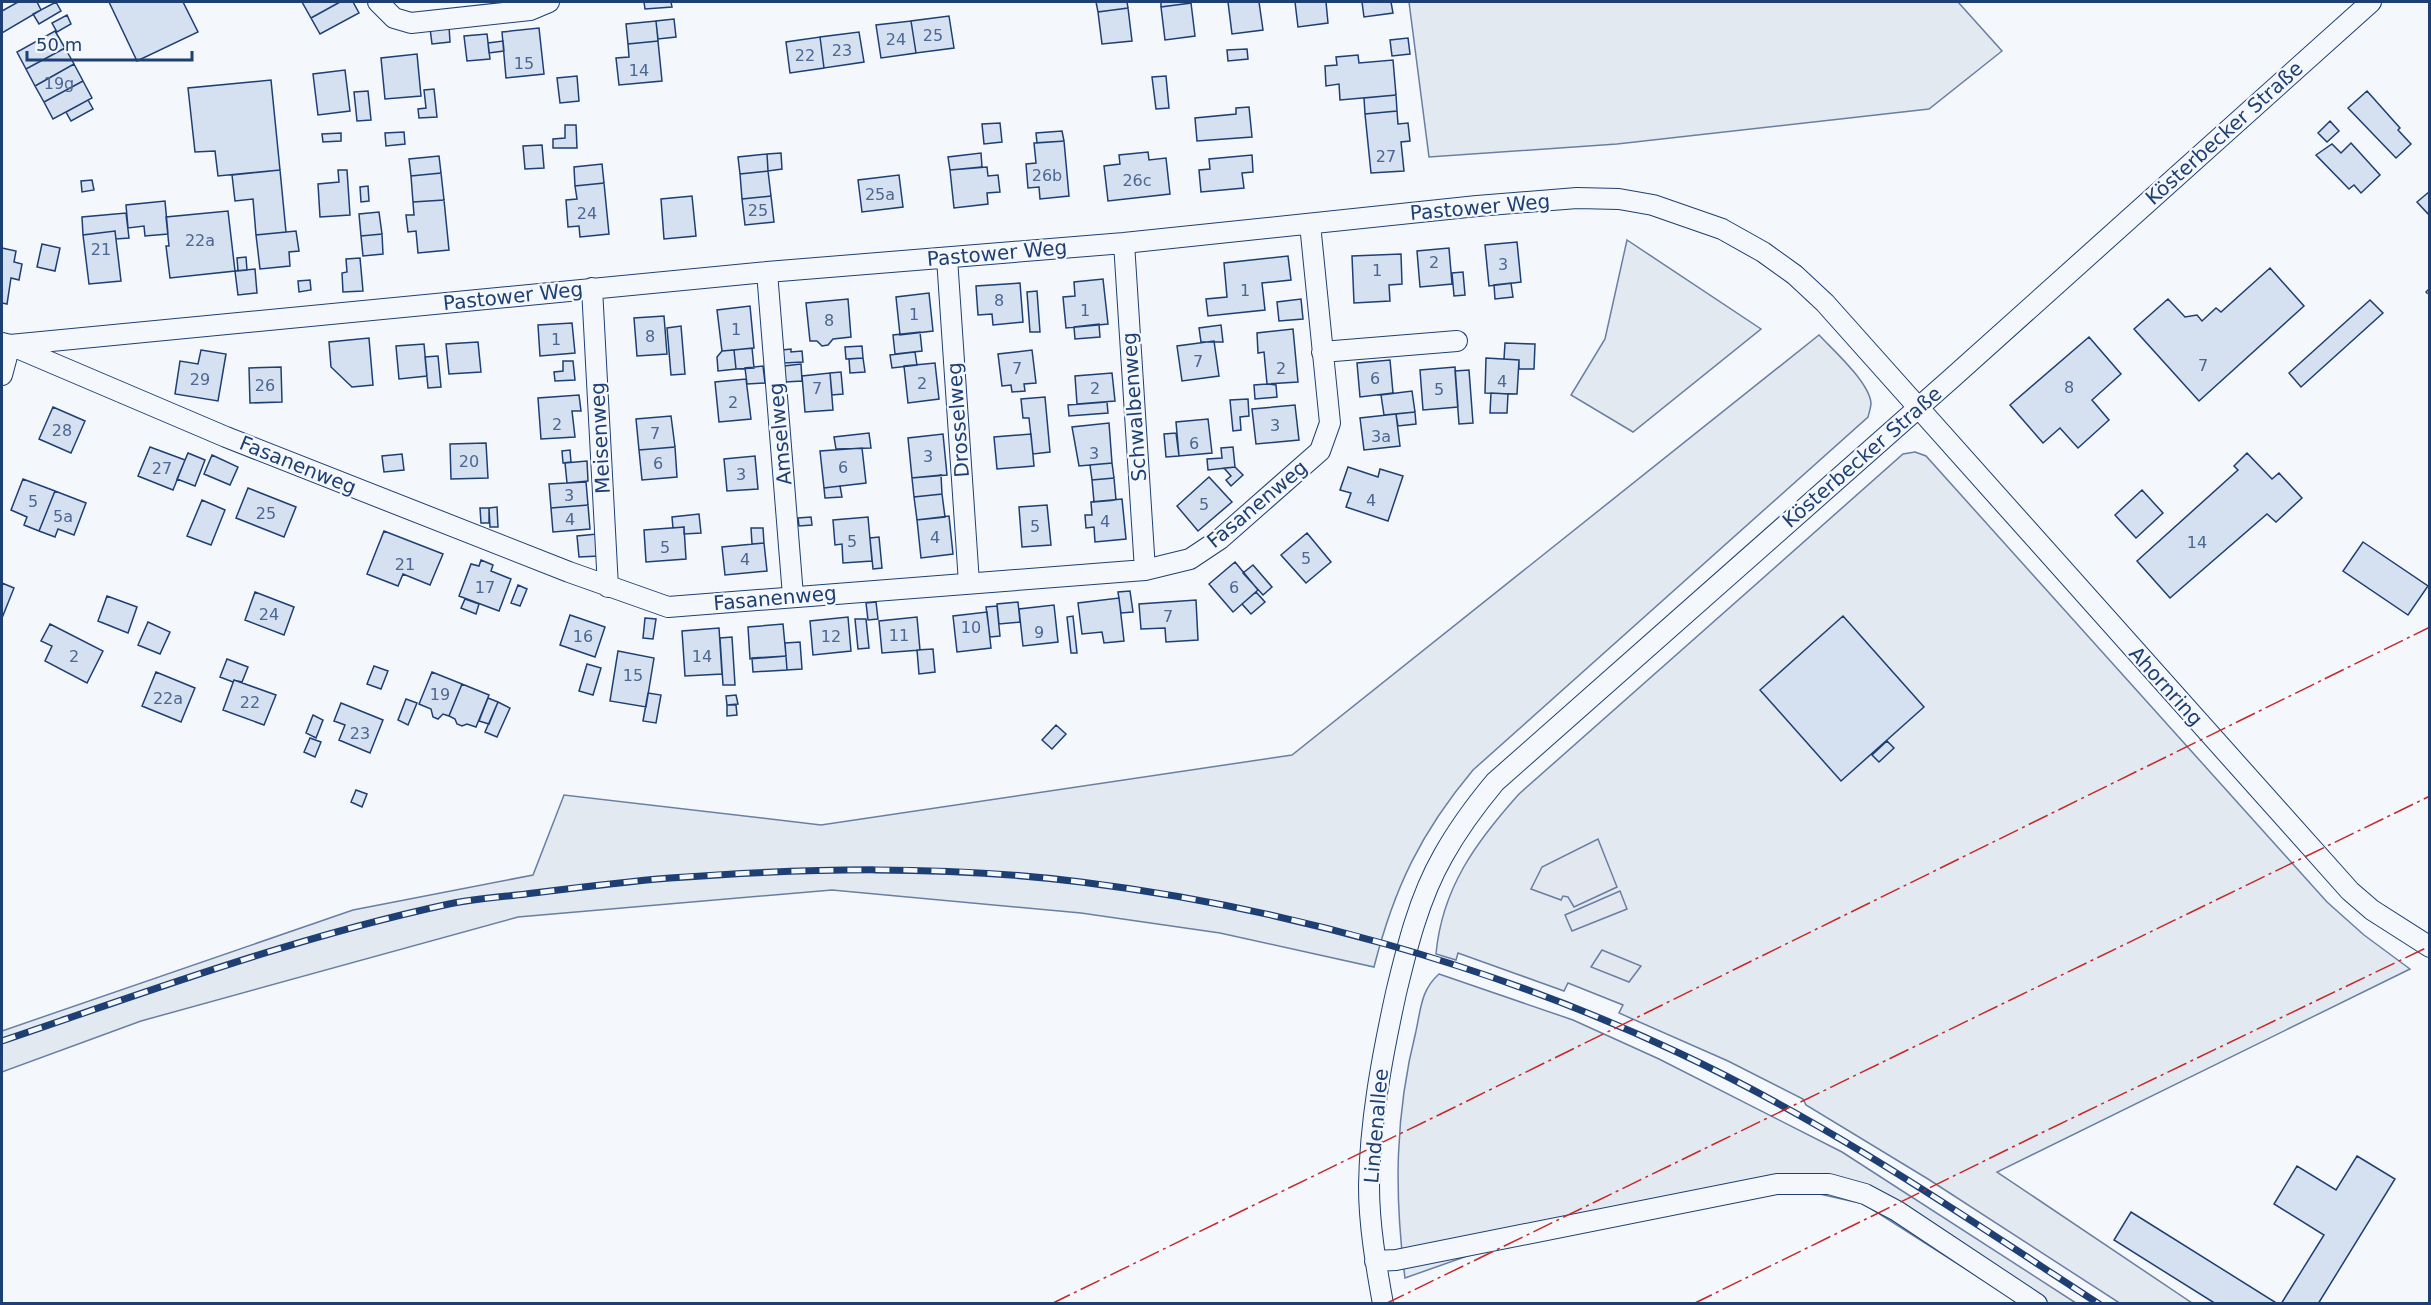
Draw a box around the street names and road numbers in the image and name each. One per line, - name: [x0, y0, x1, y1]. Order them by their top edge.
- street label: Kösterbecker Straße: [2141, 56, 2307, 210]
- street label: Pastower Weg: [1409, 189, 1551, 225]
- street label: Pastower Weg: [926, 235, 1068, 271]
- street label: Pastower Weg: [442, 277, 584, 315]
- street label: Schwalbenweg: [1117, 332, 1151, 482]
- street label: Drosselweg: [942, 362, 974, 478]
- street label: Kösterbecker Straße: [1778, 381, 1946, 533]
- street label: Meisenweg: [585, 382, 615, 494]
- street label: Amselweg: [764, 382, 796, 486]
- street label: Fasanenweg: [236, 431, 360, 499]
- street label: Fasanenweg: [1202, 455, 1312, 553]
- street label: Fasanenweg: [712, 581, 838, 615]
- street label: Ahornring: [2124, 641, 2208, 731]
- street label: Lindenallee: [1359, 1068, 1393, 1184]

